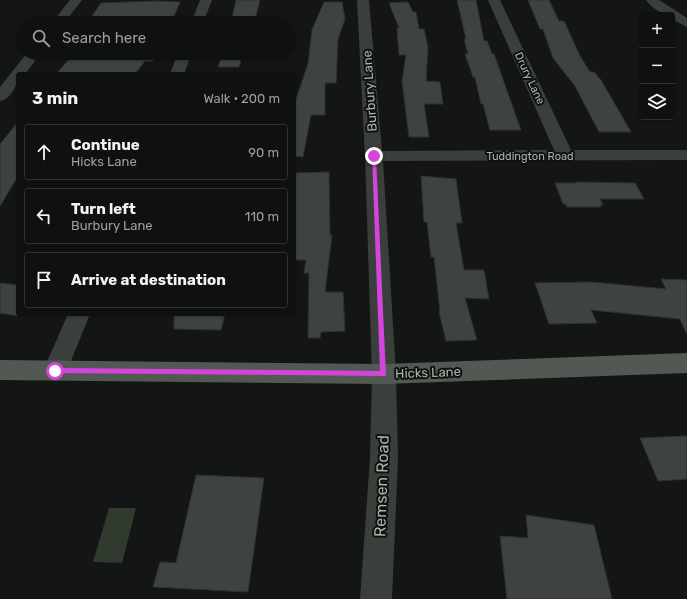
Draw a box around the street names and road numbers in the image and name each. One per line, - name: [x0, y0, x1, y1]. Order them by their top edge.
- street label: Burbury Lane: [359, 50, 380, 132]
- street label: Drury Lane: [512, 50, 547, 106]
- street label: Tuddington Road: [486, 150, 574, 163]
- street label: Hicks Lane: [395, 364, 461, 381]
- street label: Remsen Road: [370, 435, 393, 537]

